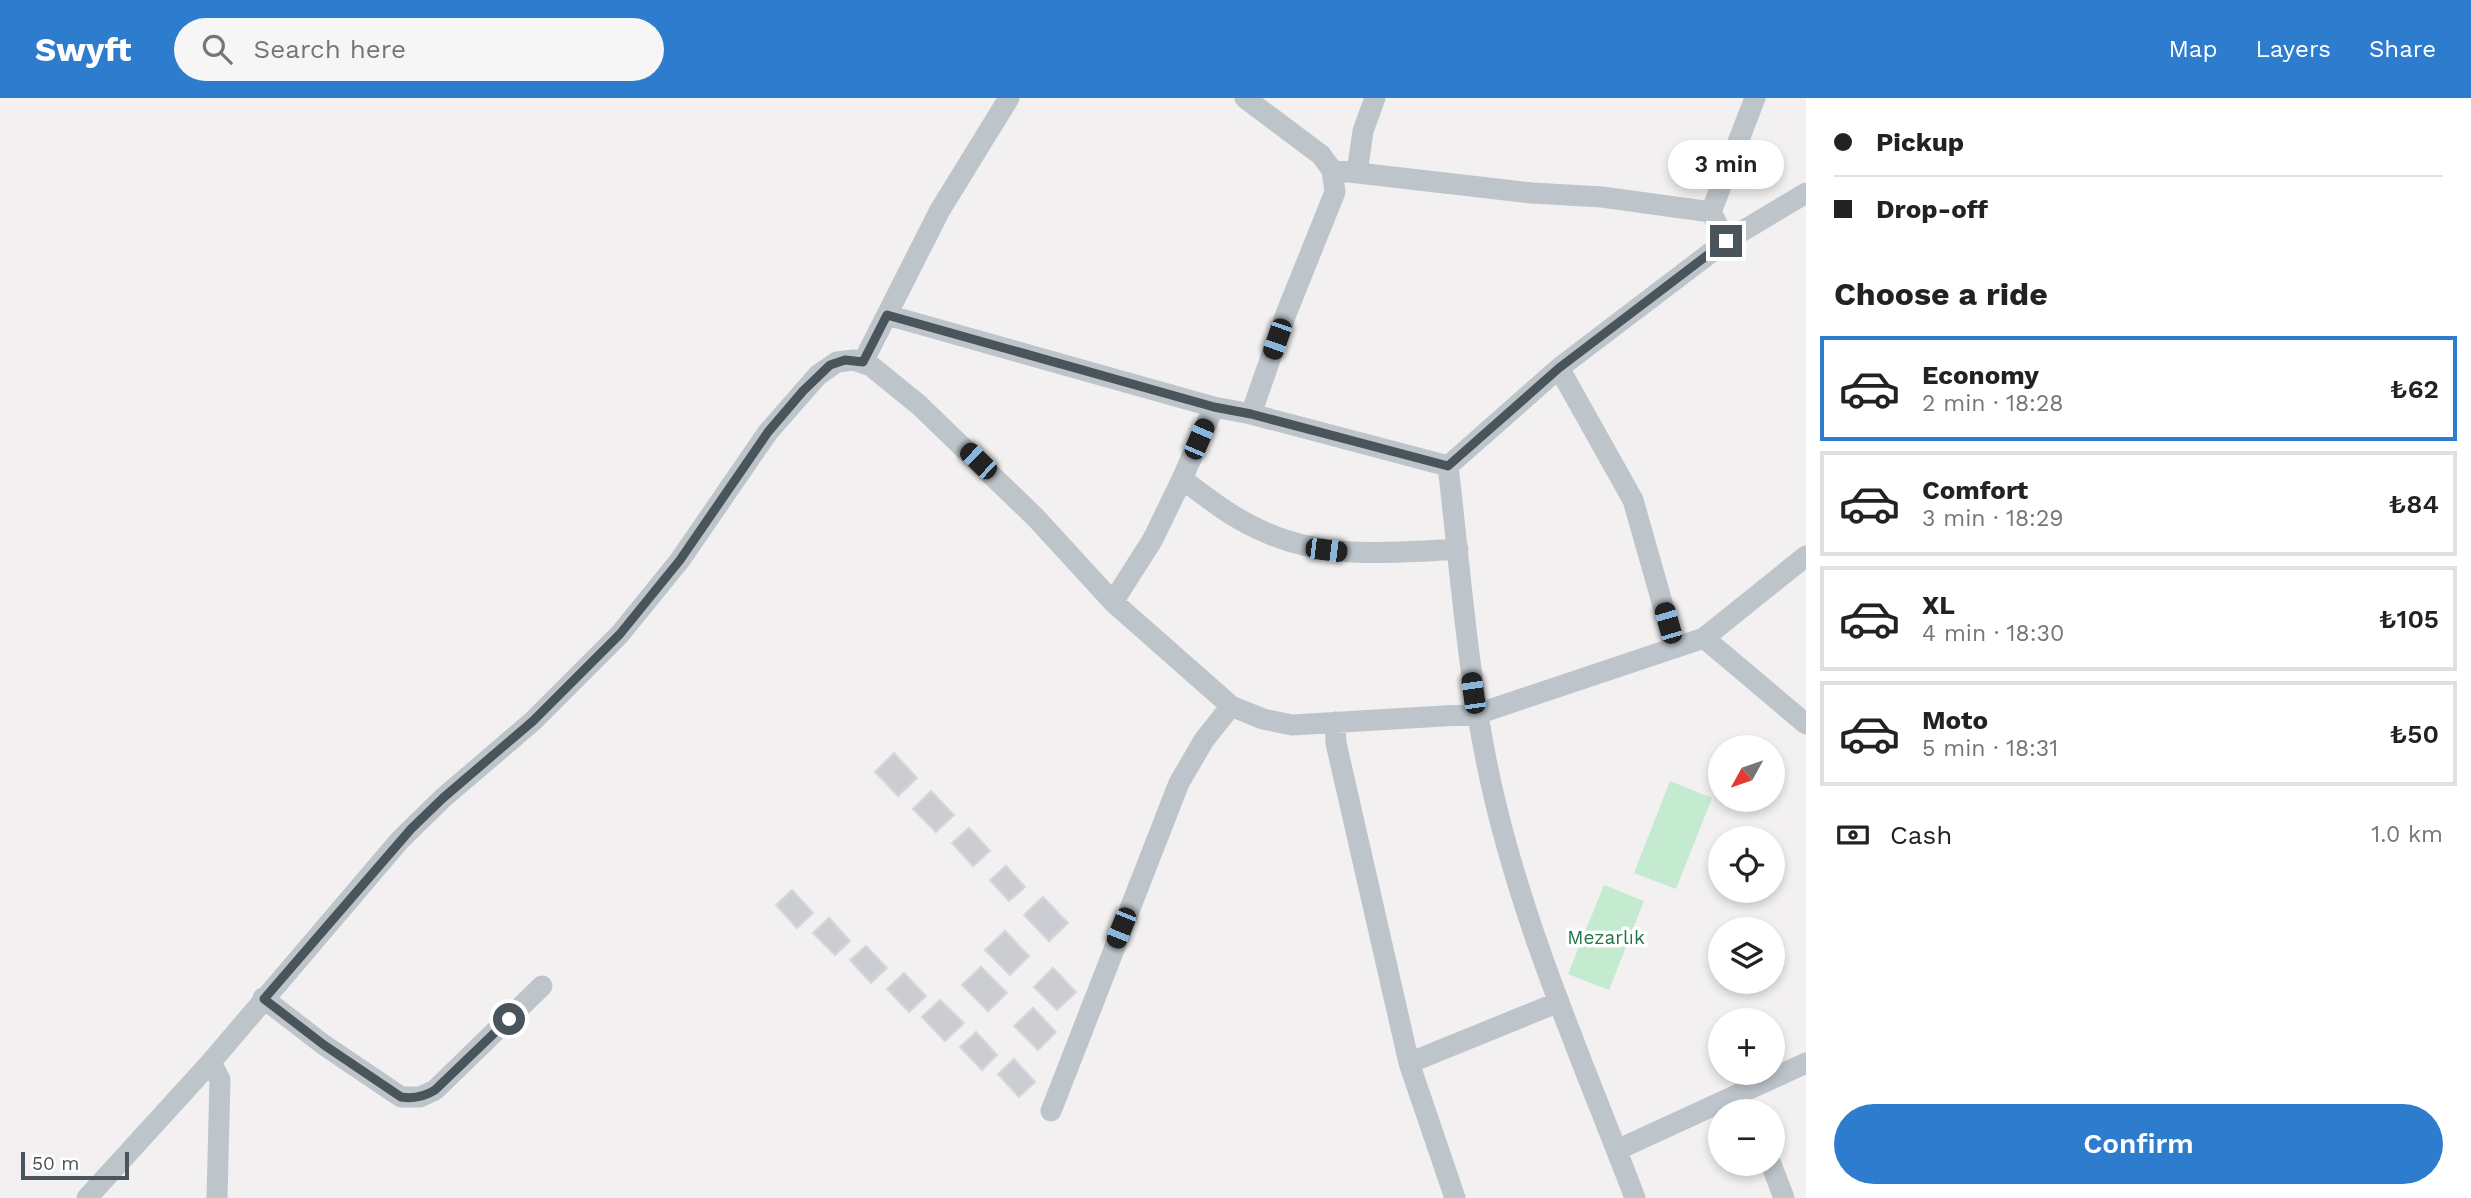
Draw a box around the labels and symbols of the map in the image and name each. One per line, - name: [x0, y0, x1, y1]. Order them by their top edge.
- callout: 3 min: [1668, 139, 1784, 188]
- route end: [1710, 225, 1742, 257]
- car: [1261, 316, 1294, 362]
- car: [1182, 416, 1217, 462]
- car: [956, 439, 1001, 483]
- car: [1304, 537, 1349, 563]
- car: [1653, 600, 1684, 646]
- car: [1460, 671, 1487, 715]
- north arrow: [1708, 735, 1785, 812]
- car: [1104, 905, 1139, 951]
- park label: Mezarlık: [1567, 926, 1645, 949]
- route start: [493, 1003, 525, 1035]
- scale bar: [21, 1149, 130, 1181]

